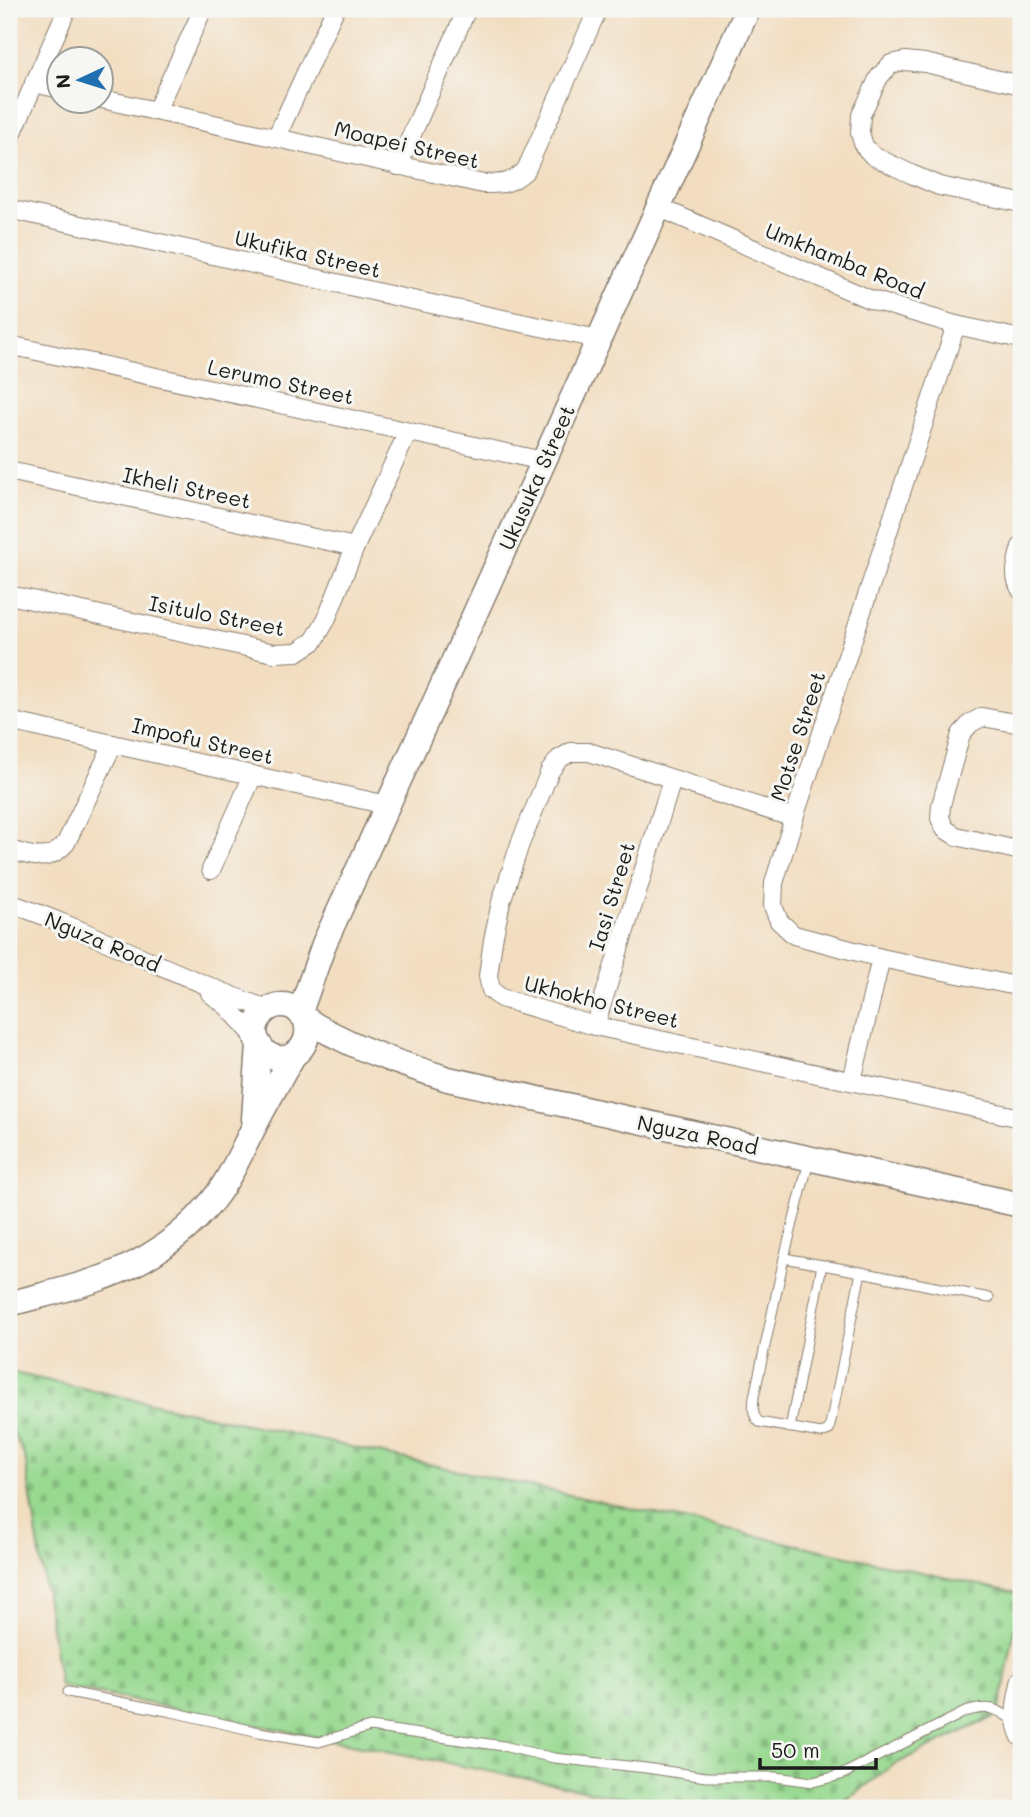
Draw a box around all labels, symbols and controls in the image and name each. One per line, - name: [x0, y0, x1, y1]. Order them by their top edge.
- north arrow: [46, 46, 116, 116]
- text: N: [50, 73, 76, 89]
- street label: Moapei Street: [332, 114, 482, 174]
- street label: Umkhamba Road: [762, 216, 928, 304]
- street label: Ukufika Street: [232, 223, 384, 283]
- street label: Lerumo Street: [205, 352, 357, 410]
- street label: Ukusuka Street: [492, 400, 580, 554]
- street label: Ikheli Street: [120, 460, 254, 514]
- street label: Isitulo Street: [147, 589, 287, 641]
- street label: Motse Street: [763, 668, 831, 804]
- street label: Impofu Street: [130, 711, 276, 769]
- street label: Iasi Street: [582, 838, 640, 954]
- street label: Nguza Road: [41, 905, 165, 977]
- street label: Ukhokho Street: [522, 969, 682, 1033]
- street label: Nguza Road: [635, 1108, 761, 1160]
- scale bar: [760, 1726, 876, 1770]
- text: 50 m: [771, 1736, 820, 1763]

